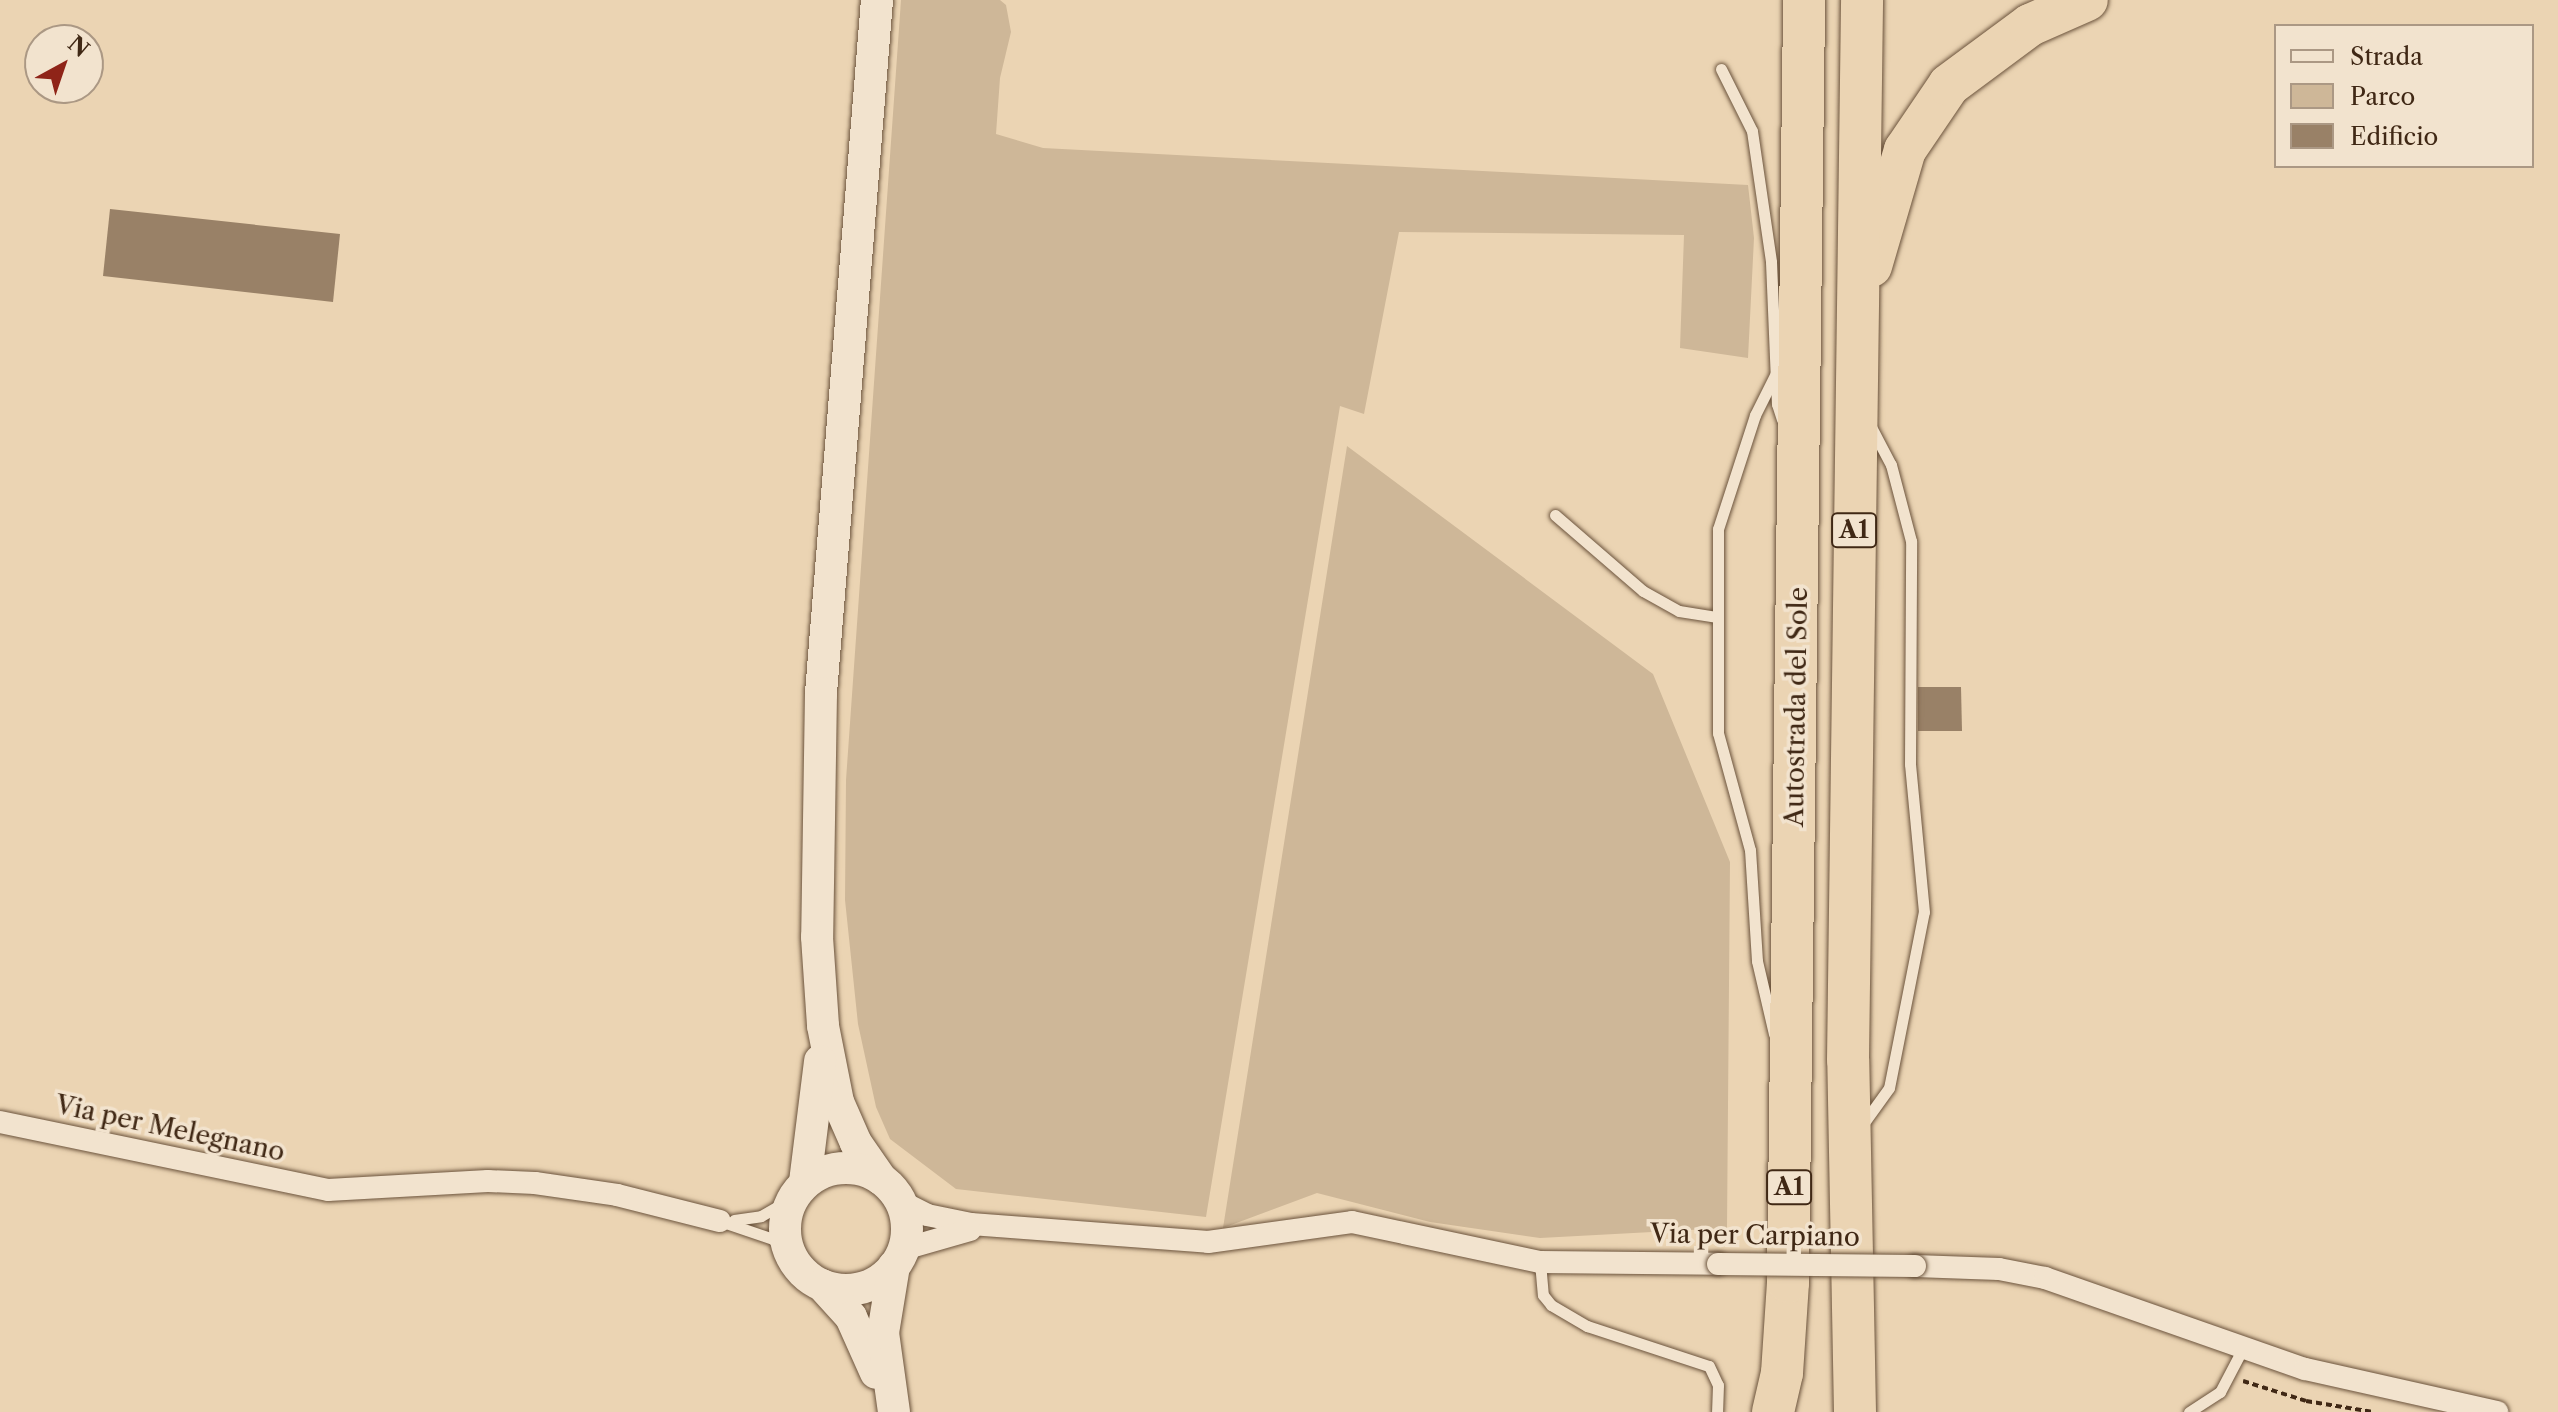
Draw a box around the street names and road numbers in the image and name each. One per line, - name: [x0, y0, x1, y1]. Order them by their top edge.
- road number: A1: [1830, 510, 1878, 550]
- street label: Autostrada del Sole: [1779, 587, 1815, 827]
- street label: Via per Melegnano: [52, 1089, 288, 1169]
- road number: A1: [1765, 1167, 1813, 1207]
- street label: Via per Carpiano: [1650, 1219, 1860, 1253]

